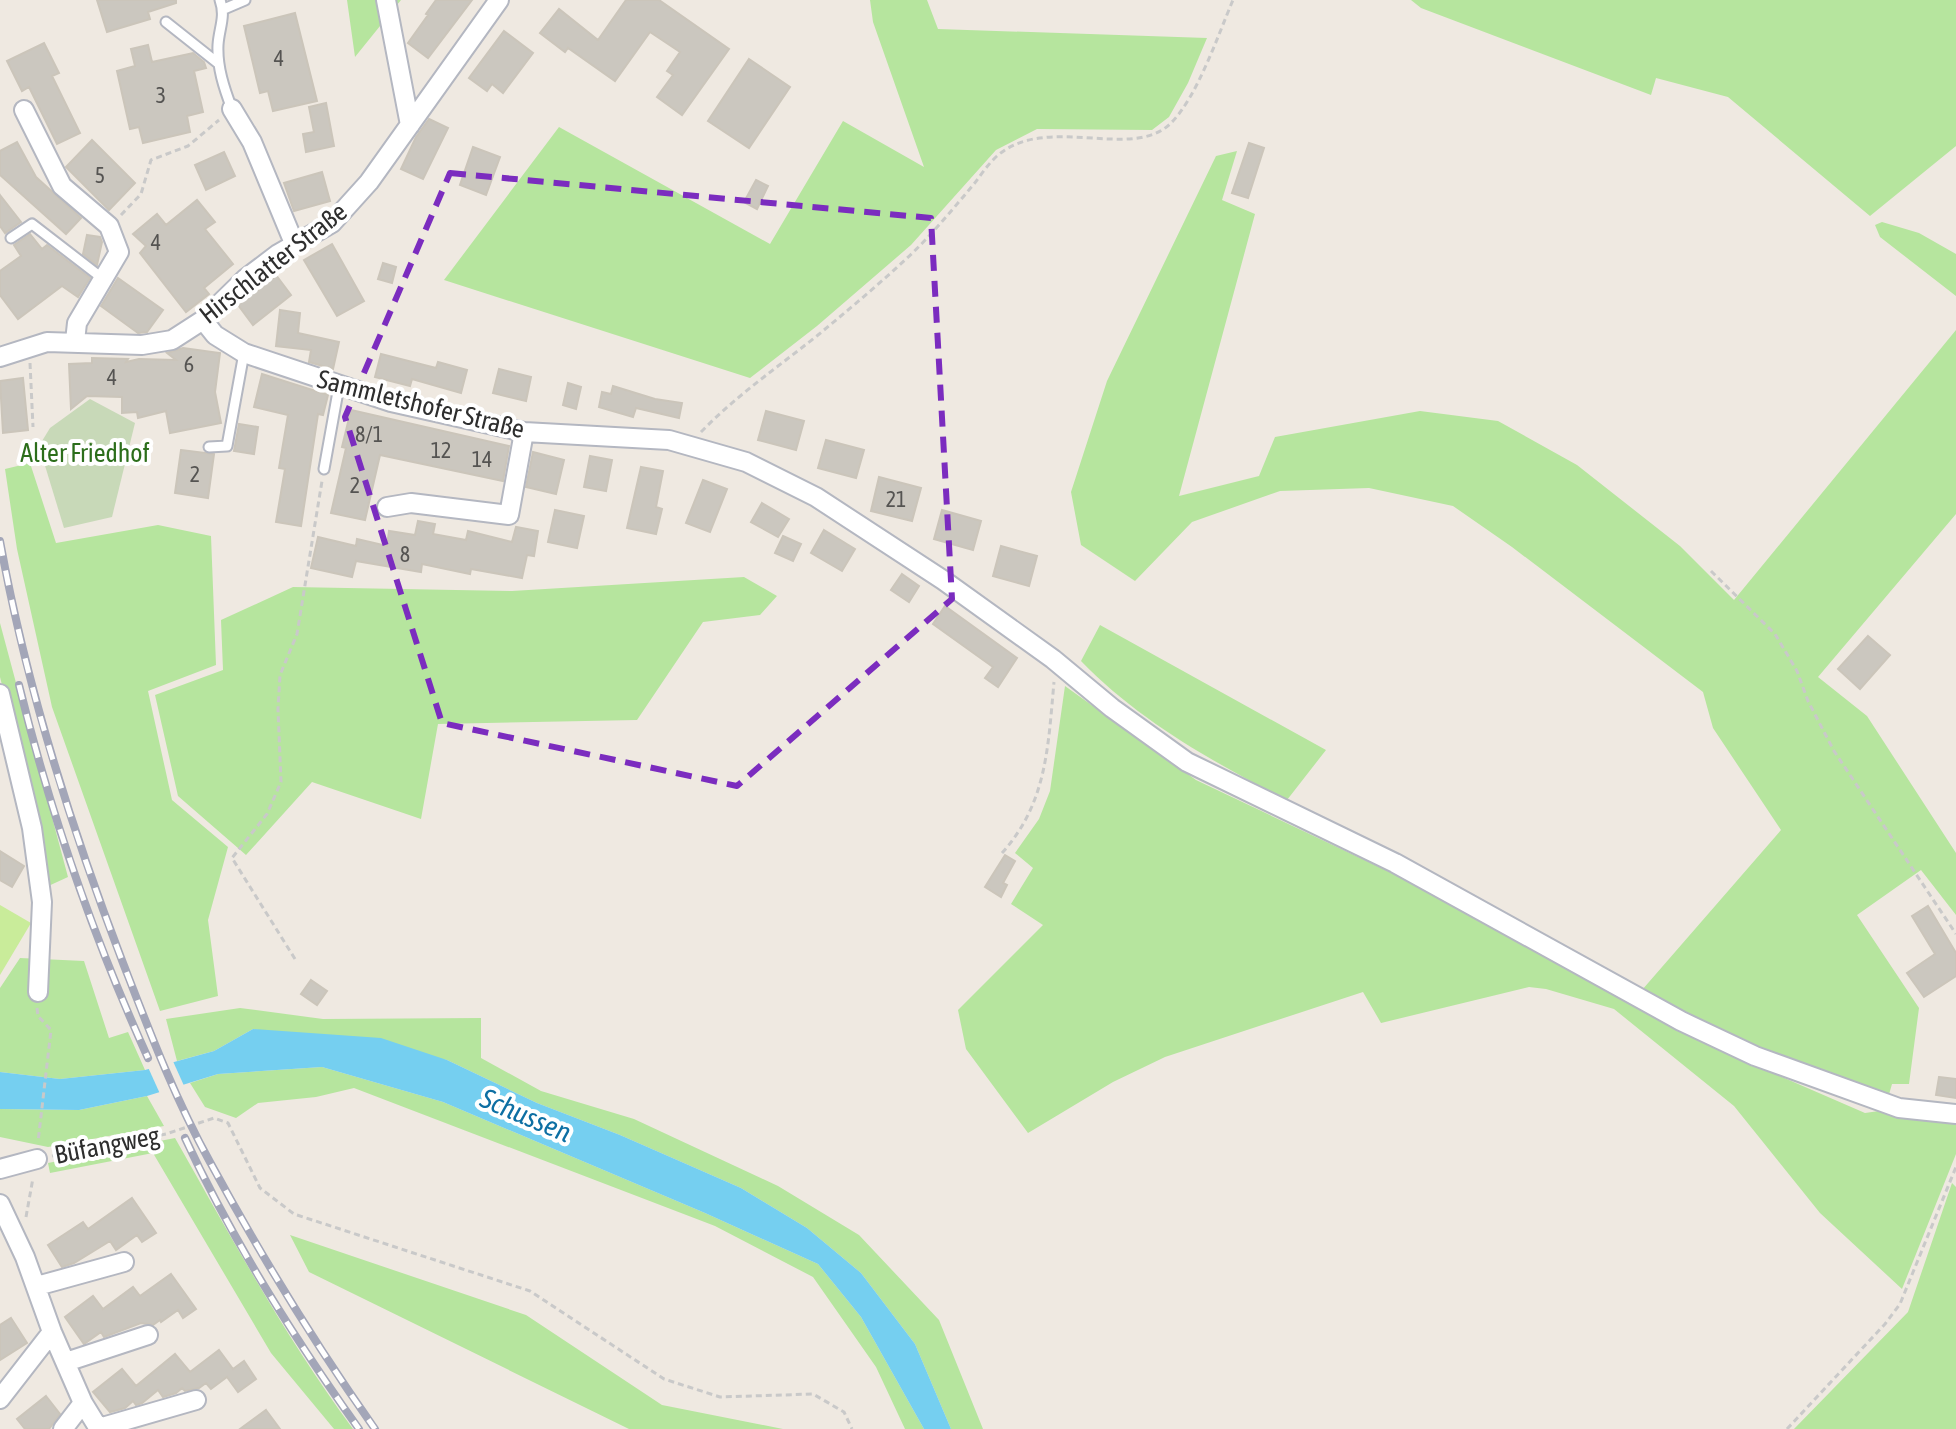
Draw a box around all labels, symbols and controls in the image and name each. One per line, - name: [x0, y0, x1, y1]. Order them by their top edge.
- house number: 4: [274, 45, 284, 71]
- house number: 3: [156, 82, 166, 108]
- house number: 5: [95, 162, 105, 188]
- street label: Hirschlatter Straße: [193, 196, 353, 330]
- house number: 4: [151, 229, 161, 255]
- house number: 6: [184, 351, 194, 377]
- house number: 4: [107, 364, 117, 390]
- street label: Sammletshofer Straße: [314, 364, 528, 444]
- house number: 8/1: [355, 421, 383, 447]
- house number: 12: [431, 437, 451, 463]
- park label: Alter Friedhof: [20, 438, 150, 468]
- house number: 14: [472, 446, 492, 472]
- house number: 2: [190, 461, 200, 487]
- house number: 2: [350, 472, 360, 498]
- house number: 21: [886, 486, 906, 512]
- house number: 8: [400, 541, 410, 567]
- water label: Schussen: [475, 1081, 576, 1149]
- street label: Büfangweg: [52, 1120, 163, 1170]

